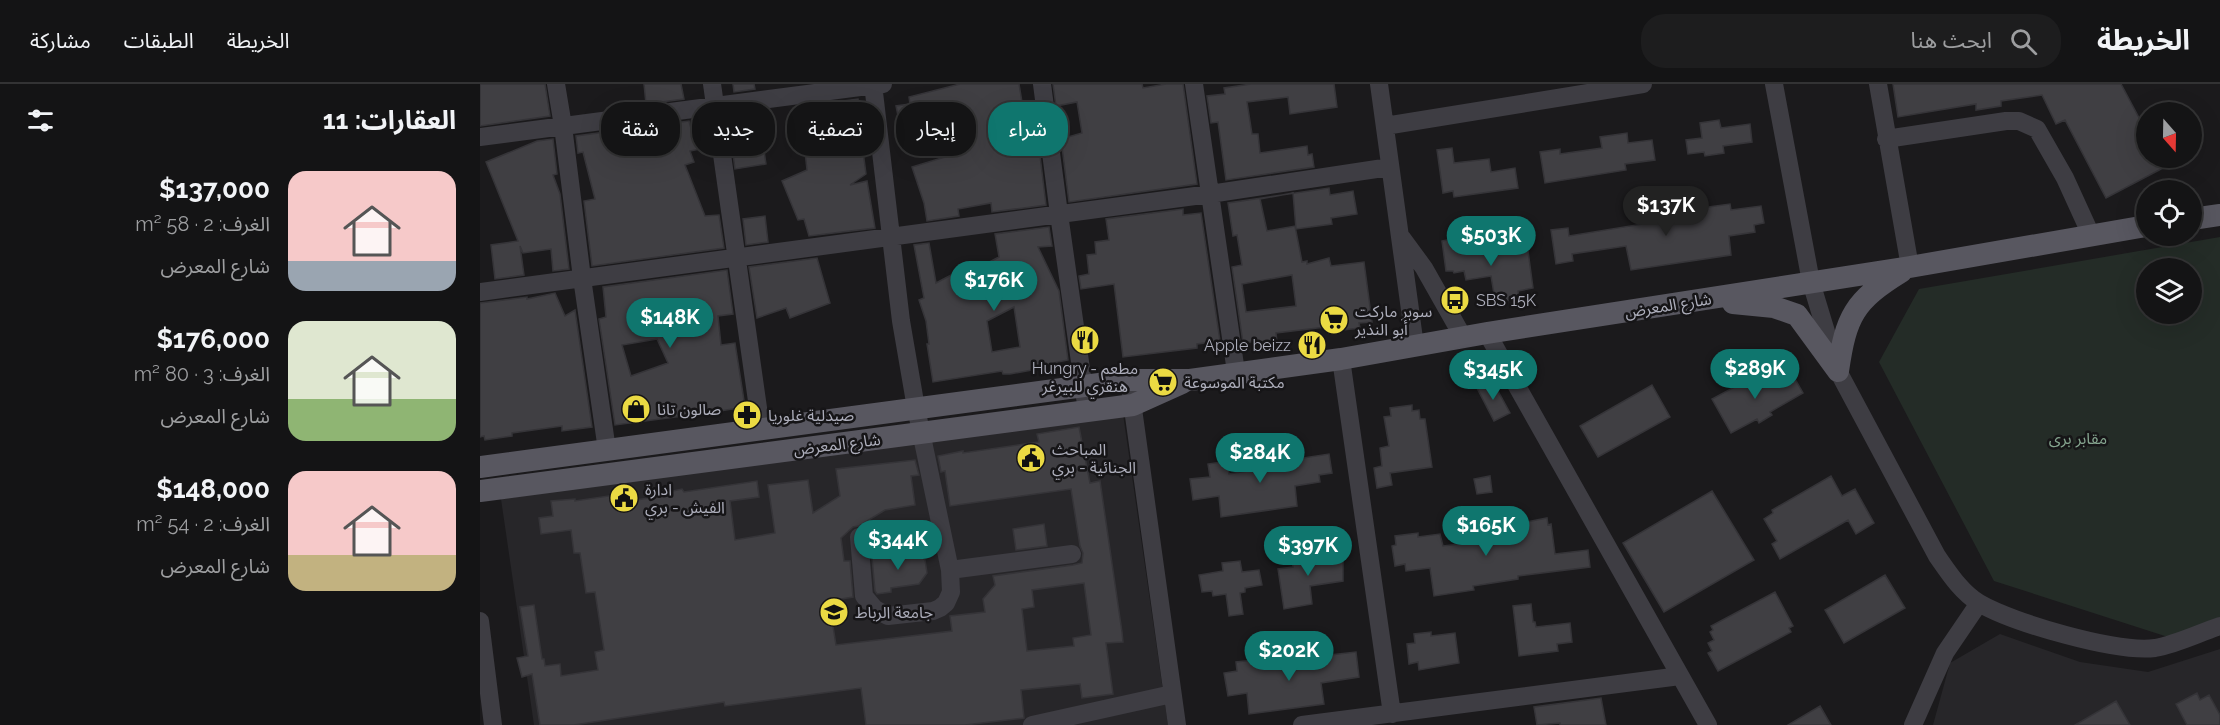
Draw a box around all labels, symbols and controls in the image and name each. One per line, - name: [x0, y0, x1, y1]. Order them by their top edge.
- search box: [1641, 14, 2061, 68]
- text: الخريطة: [2097, 24, 2190, 57]
- icon: search: [2007, 25, 2040, 58]
- text: ابحث هنا: [1911, 27, 1992, 53]
- text: مشاركة: [30, 28, 91, 53]
- text: الطبقات: [124, 28, 194, 53]
- text: الخريطة: [227, 28, 290, 53]
- chip: شقة: [601, 102, 680, 156]
- chip: جديد: [692, 102, 775, 156]
- chip: تصفية: [787, 102, 884, 156]
- chip: إيجار: [896, 102, 976, 156]
- chip: شراء: [988, 102, 1068, 156]
- north arrow: [2136, 102, 2202, 168]
- map controls: [2136, 102, 2202, 324]
- icon: filters: [24, 104, 57, 137]
- text: العقارات: 11: [323, 105, 456, 135]
- text: $137,000: [159, 174, 270, 204]
- button: locate: [2136, 180, 2202, 246]
- pin: $137K: [1624, 186, 1708, 237]
- text: $137K: [1637, 193, 1695, 217]
- icon: home: [336, 195, 408, 267]
- text: الغرف: 2 · 58 m²: [135, 212, 270, 236]
- pin: $503K: [1449, 216, 1533, 267]
- text: $503K: [1461, 223, 1521, 247]
- text: شارع المعرض: [161, 254, 270, 278]
- button: layers: [2136, 258, 2202, 324]
- pin: $176K: [952, 261, 1036, 312]
- text: $176K: [964, 268, 1024, 292]
- bus stop icon: SBS 15K: [1439, 284, 1471, 316]
- street label: شارع المعرض: [1623, 289, 1713, 325]
- place label: SBS 15K: [1476, 291, 1537, 310]
- pin: $148K: [628, 298, 712, 349]
- place label: سوبر ماركت أبو النذير: [1354, 302, 1432, 339]
- supermarket icon: سوبر ماركت أبو النذير: [1318, 304, 1350, 336]
- text: $148K: [640, 305, 700, 329]
- text: $176,000: [156, 324, 270, 354]
- restaurant icon: Hungry - مطعم هنقري للبيرغر: [1069, 324, 1101, 356]
- restaurant icon: Apple beizz: [1296, 329, 1328, 361]
- place label: Apple beizz: [1204, 336, 1291, 355]
- icon: home: [336, 345, 408, 417]
- pin: $289K: [1713, 349, 1797, 400]
- pin: $345K: [1451, 350, 1535, 401]
- text: $289K: [1724, 356, 1786, 380]
- text: $345K: [1463, 357, 1523, 381]
- place label: Hungry - مطعم هنقري للبيرغر: [1032, 359, 1138, 399]
- text: الغرف: 3 · 80 m²: [134, 362, 270, 386]
- supermarket icon: مكتبة الموسوعة: [1147, 366, 1179, 398]
- place label: مكتبة الموسوعة: [1184, 373, 1285, 392]
- shop icon: صالون تانا: [620, 393, 652, 425]
- pharmacy icon: صيدلية غلوريا: [731, 399, 763, 431]
- place label: صالون تانا: [657, 400, 721, 419]
- text: شارع المعرض: [161, 404, 270, 428]
- place label: صيدلية غلوريا: [768, 406, 854, 425]
- park label: مقابر برى: [2049, 429, 2107, 448]
- street label: شارع المعرض: [792, 430, 882, 462]
- pin: $284K: [1218, 433, 1302, 484]
- place label: المباحث الجنائية - بري: [1052, 440, 1136, 480]
- text: $284K: [1230, 440, 1290, 464]
- public building icon: المباحث الجنائية - بري: [1015, 442, 1047, 474]
- text: $148,000: [156, 474, 270, 504]
- place label: ادارة الفيش - بري: [645, 480, 725, 520]
- public building icon: ادارة الفيش - بري: [608, 482, 640, 514]
- icon: home: [336, 495, 408, 567]
- pin: $165K: [1444, 506, 1528, 557]
- text: الغرف: 2 · 54 m²: [136, 512, 270, 536]
- text: $165K: [1456, 513, 1516, 537]
- pin: $344K: [856, 520, 940, 571]
- pin: $397K: [1266, 526, 1350, 577]
- text: $344K: [868, 527, 928, 551]
- text: $397K: [1278, 533, 1338, 557]
- text: شارع المعرض: [161, 554, 270, 578]
- school or university icon: جامعة الرباط: [818, 596, 850, 628]
- place label: جامعة الرباط: [855, 603, 933, 622]
- pin: $202K: [1247, 631, 1331, 682]
- text: $202K: [1259, 638, 1319, 662]

